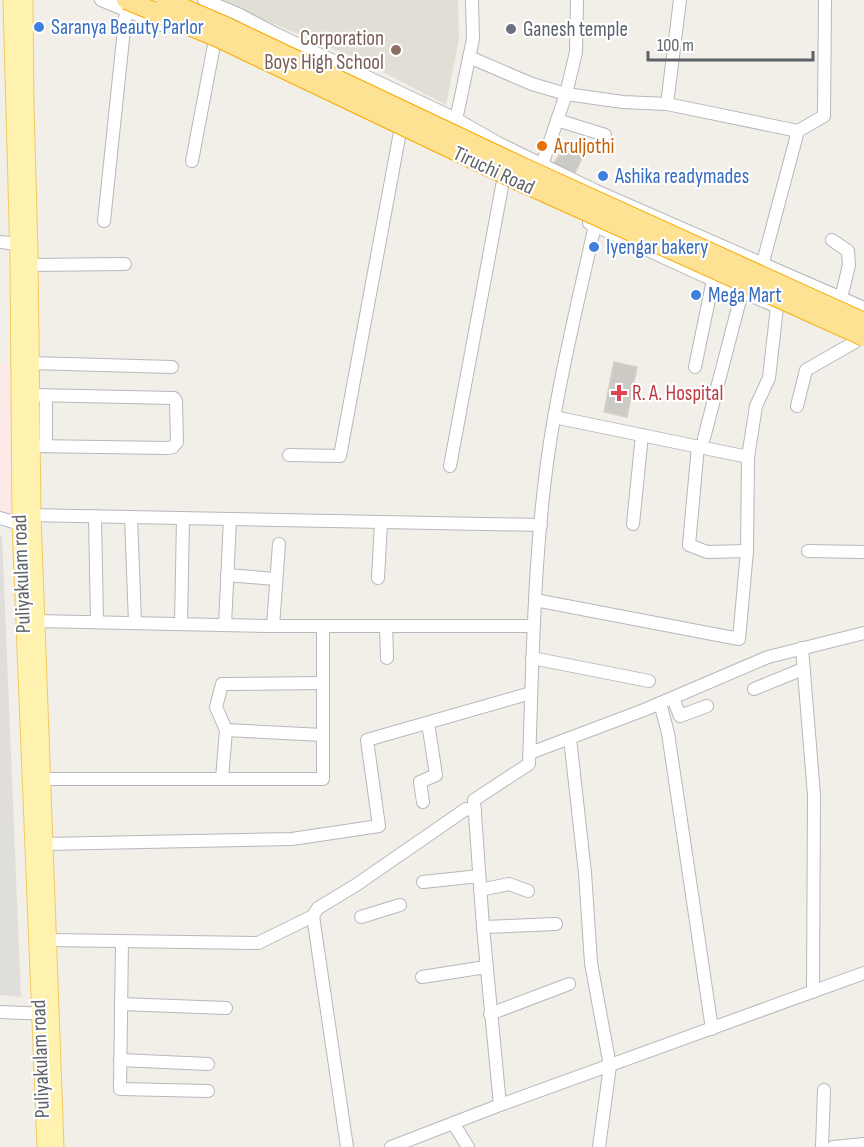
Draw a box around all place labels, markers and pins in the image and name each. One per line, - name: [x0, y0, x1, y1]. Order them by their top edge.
- place label: Saranya Beauty Parlor: [51, 15, 204, 40]
- place label: Ganesh temple: [523, 17, 628, 42]
- marker: Saranya Beauty Parlor: [32, 20, 46, 34]
- marker: Ganesh temple: [504, 22, 518, 36]
- place label: Corporation Boys High School: [264, 26, 384, 75]
- marker: Corporation Boys High School: [389, 43, 403, 57]
- place label: Aruljothi: [553, 134, 614, 159]
- marker: Aruljothi: [535, 139, 549, 153]
- place label: Ashika readymades: [614, 164, 749, 189]
- marker: Ashika readymades: [596, 169, 610, 183]
- place label: Iyengar bakery: [606, 235, 708, 260]
- marker: Iyengar bakery: [587, 240, 601, 254]
- place label: Mega Mart: [708, 283, 782, 308]
- marker: Mega Mart: [689, 288, 703, 302]
- place label: R. A. Hospital: [632, 381, 723, 406]
- marker: R. A. Hospital: [610, 384, 628, 402]

